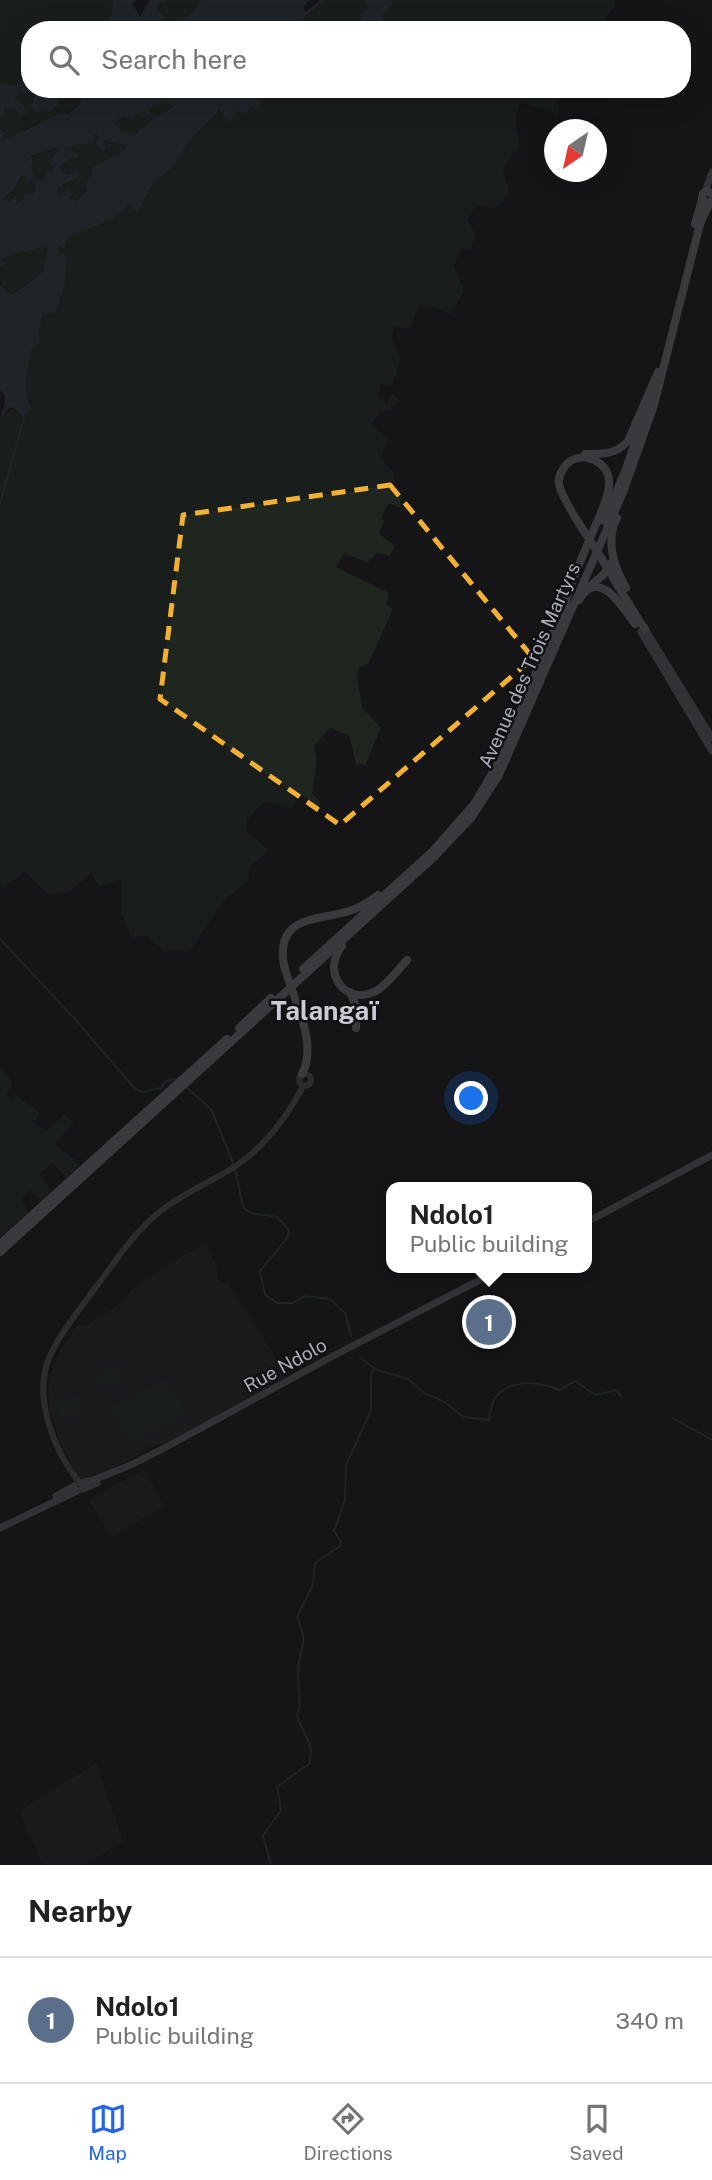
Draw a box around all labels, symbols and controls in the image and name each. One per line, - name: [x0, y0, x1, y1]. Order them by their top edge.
- search box: [21, 21, 691, 98]
- icon: search: [45, 41, 83, 79]
- text: Search here: [101, 44, 247, 75]
- north arrow: [544, 119, 607, 182]
- street label: Avenue des Trois Martyrs: [474, 559, 584, 771]
- district label: Talangaï: [271, 995, 379, 1026]
- your location: [454, 1081, 488, 1115]
- popup: [386, 1182, 592, 1273]
- text: Ndolo1: [410, 1199, 494, 1230]
- text: Public building: [410, 1230, 569, 1257]
- pin: 1: [466, 1296, 512, 1348]
- street label: Rue Ndolo: [240, 1333, 330, 1397]
- text: Nearby: [28, 1893, 132, 1929]
- text: Ndolo1: [95, 1991, 180, 2022]
- text: 1: [46, 2007, 56, 2034]
- text: 340 m: [616, 2007, 684, 2034]
- text: Public building: [95, 2022, 254, 2049]
- tab: Map: [88, 2100, 127, 2164]
- tab: Directions: [303, 2100, 393, 2164]
- tab: Saved: [569, 2100, 624, 2164]

